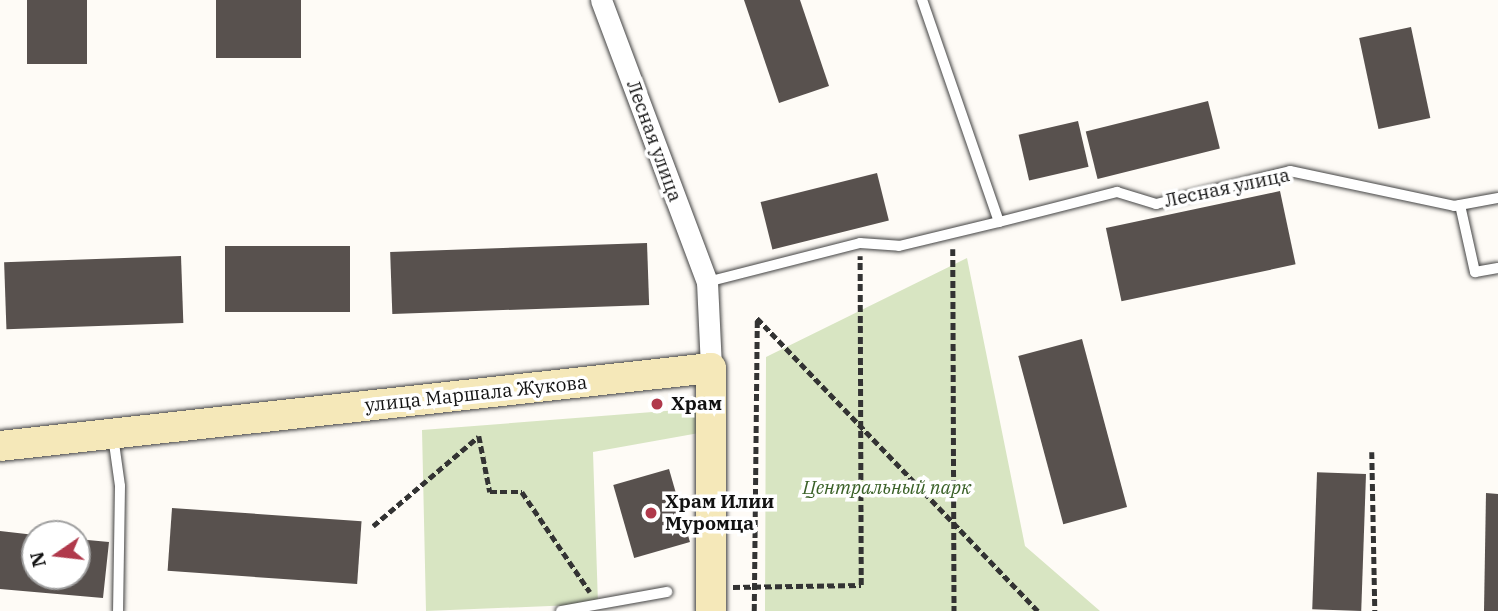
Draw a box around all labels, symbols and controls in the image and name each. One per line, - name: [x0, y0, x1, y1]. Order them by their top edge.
- street label: Лесная улица: [621, 77, 687, 205]
- street label: Лесная улица: [1162, 164, 1292, 212]
- street label: улица Маршала Жукова: [364, 371, 588, 417]
- place label: Храм: [671, 393, 722, 415]
- marker: Храм: [649, 396, 665, 412]
- park label: Центральный парк: [802, 477, 972, 499]
- place label: Храм Илии Муромца: [665, 491, 774, 535]
- marker: Храм Илии Муромца: [643, 505, 659, 521]
- north arrow: [21, 520, 91, 590]
- text: N: [24, 549, 51, 570]

